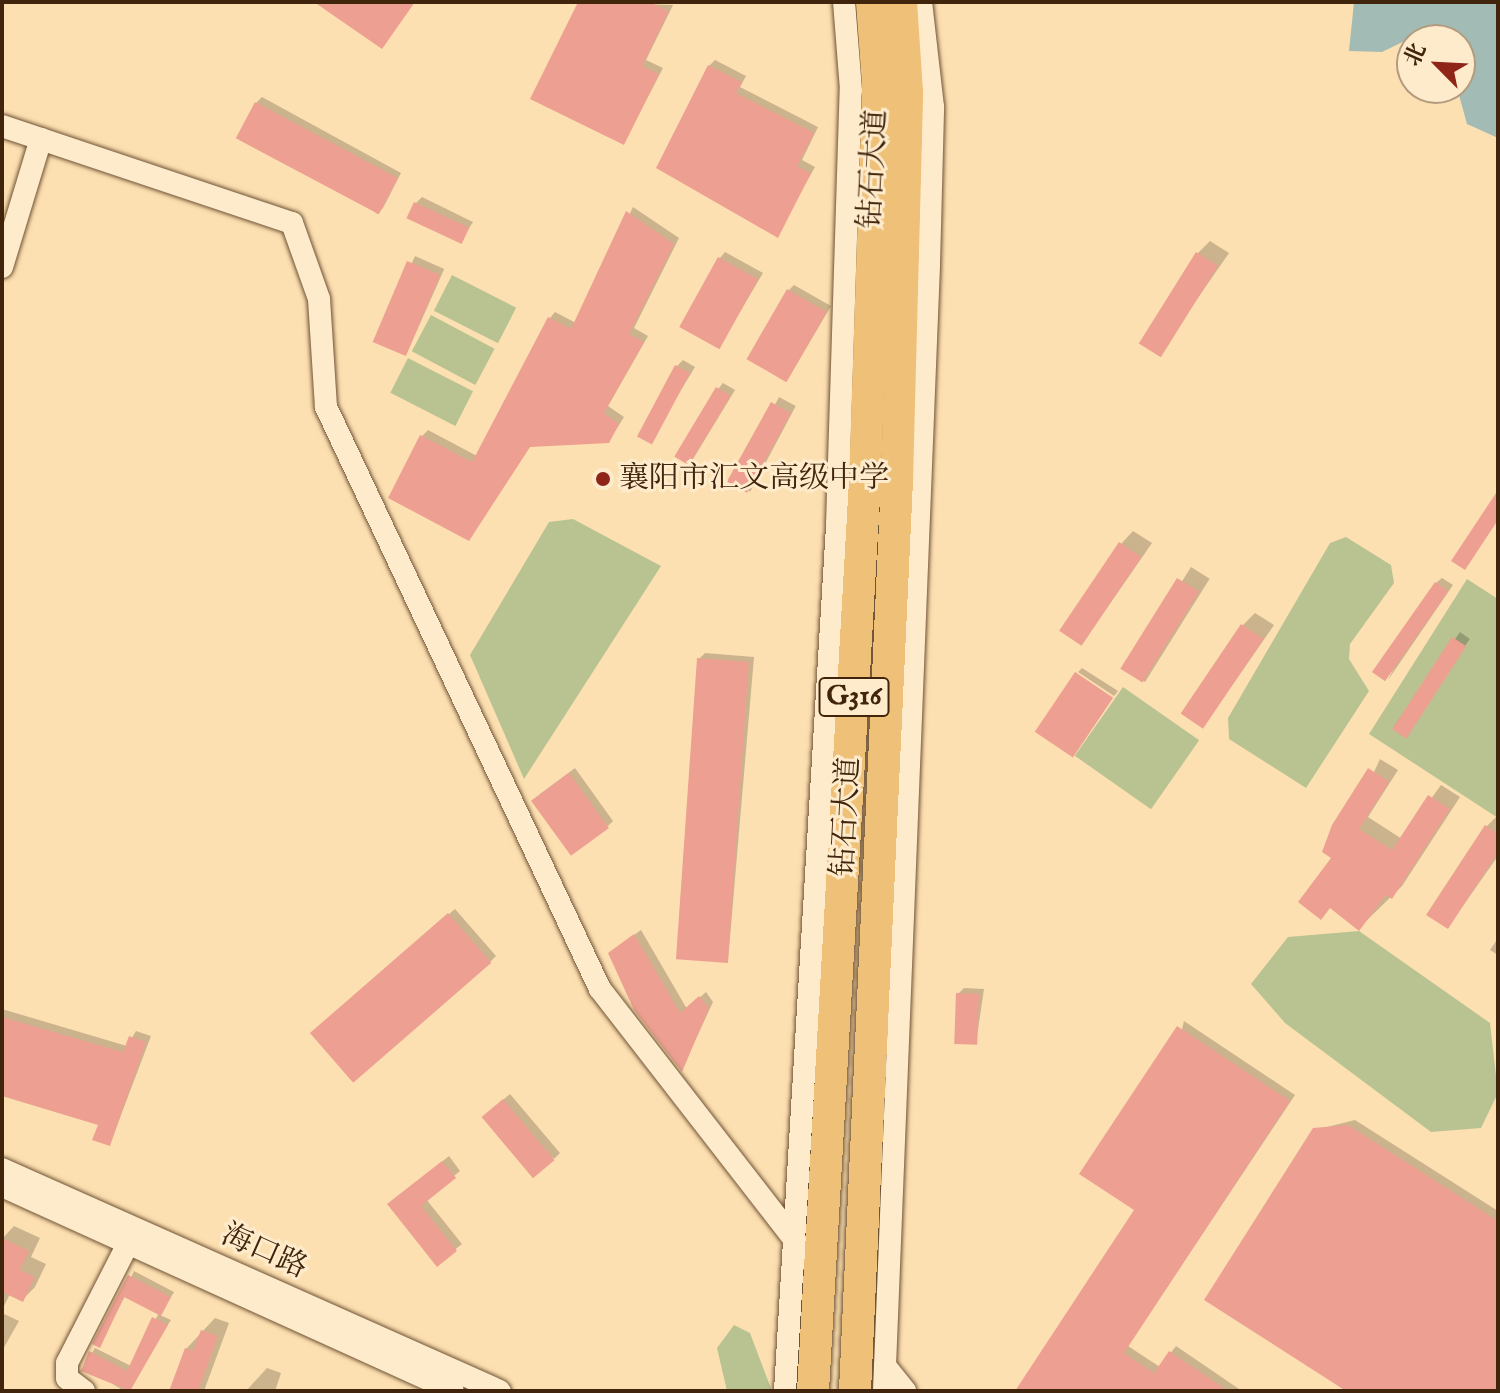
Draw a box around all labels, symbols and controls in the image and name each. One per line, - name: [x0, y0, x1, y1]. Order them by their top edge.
- north arrow: [1396, 24, 1476, 104]
- text: 北: [1399, 39, 1433, 71]
- street label: 钻石大道: [853, 108, 895, 230]
- place label: 襄阳市汇文高级中学: [619, 461, 889, 497]
- marker: 襄阳市汇文高级中学: [594, 470, 612, 488]
- road number: G316: [818, 673, 890, 721]
- street label: 钻石大道: [826, 756, 868, 878]
- street label: 海口路: [216, 1217, 312, 1287]

